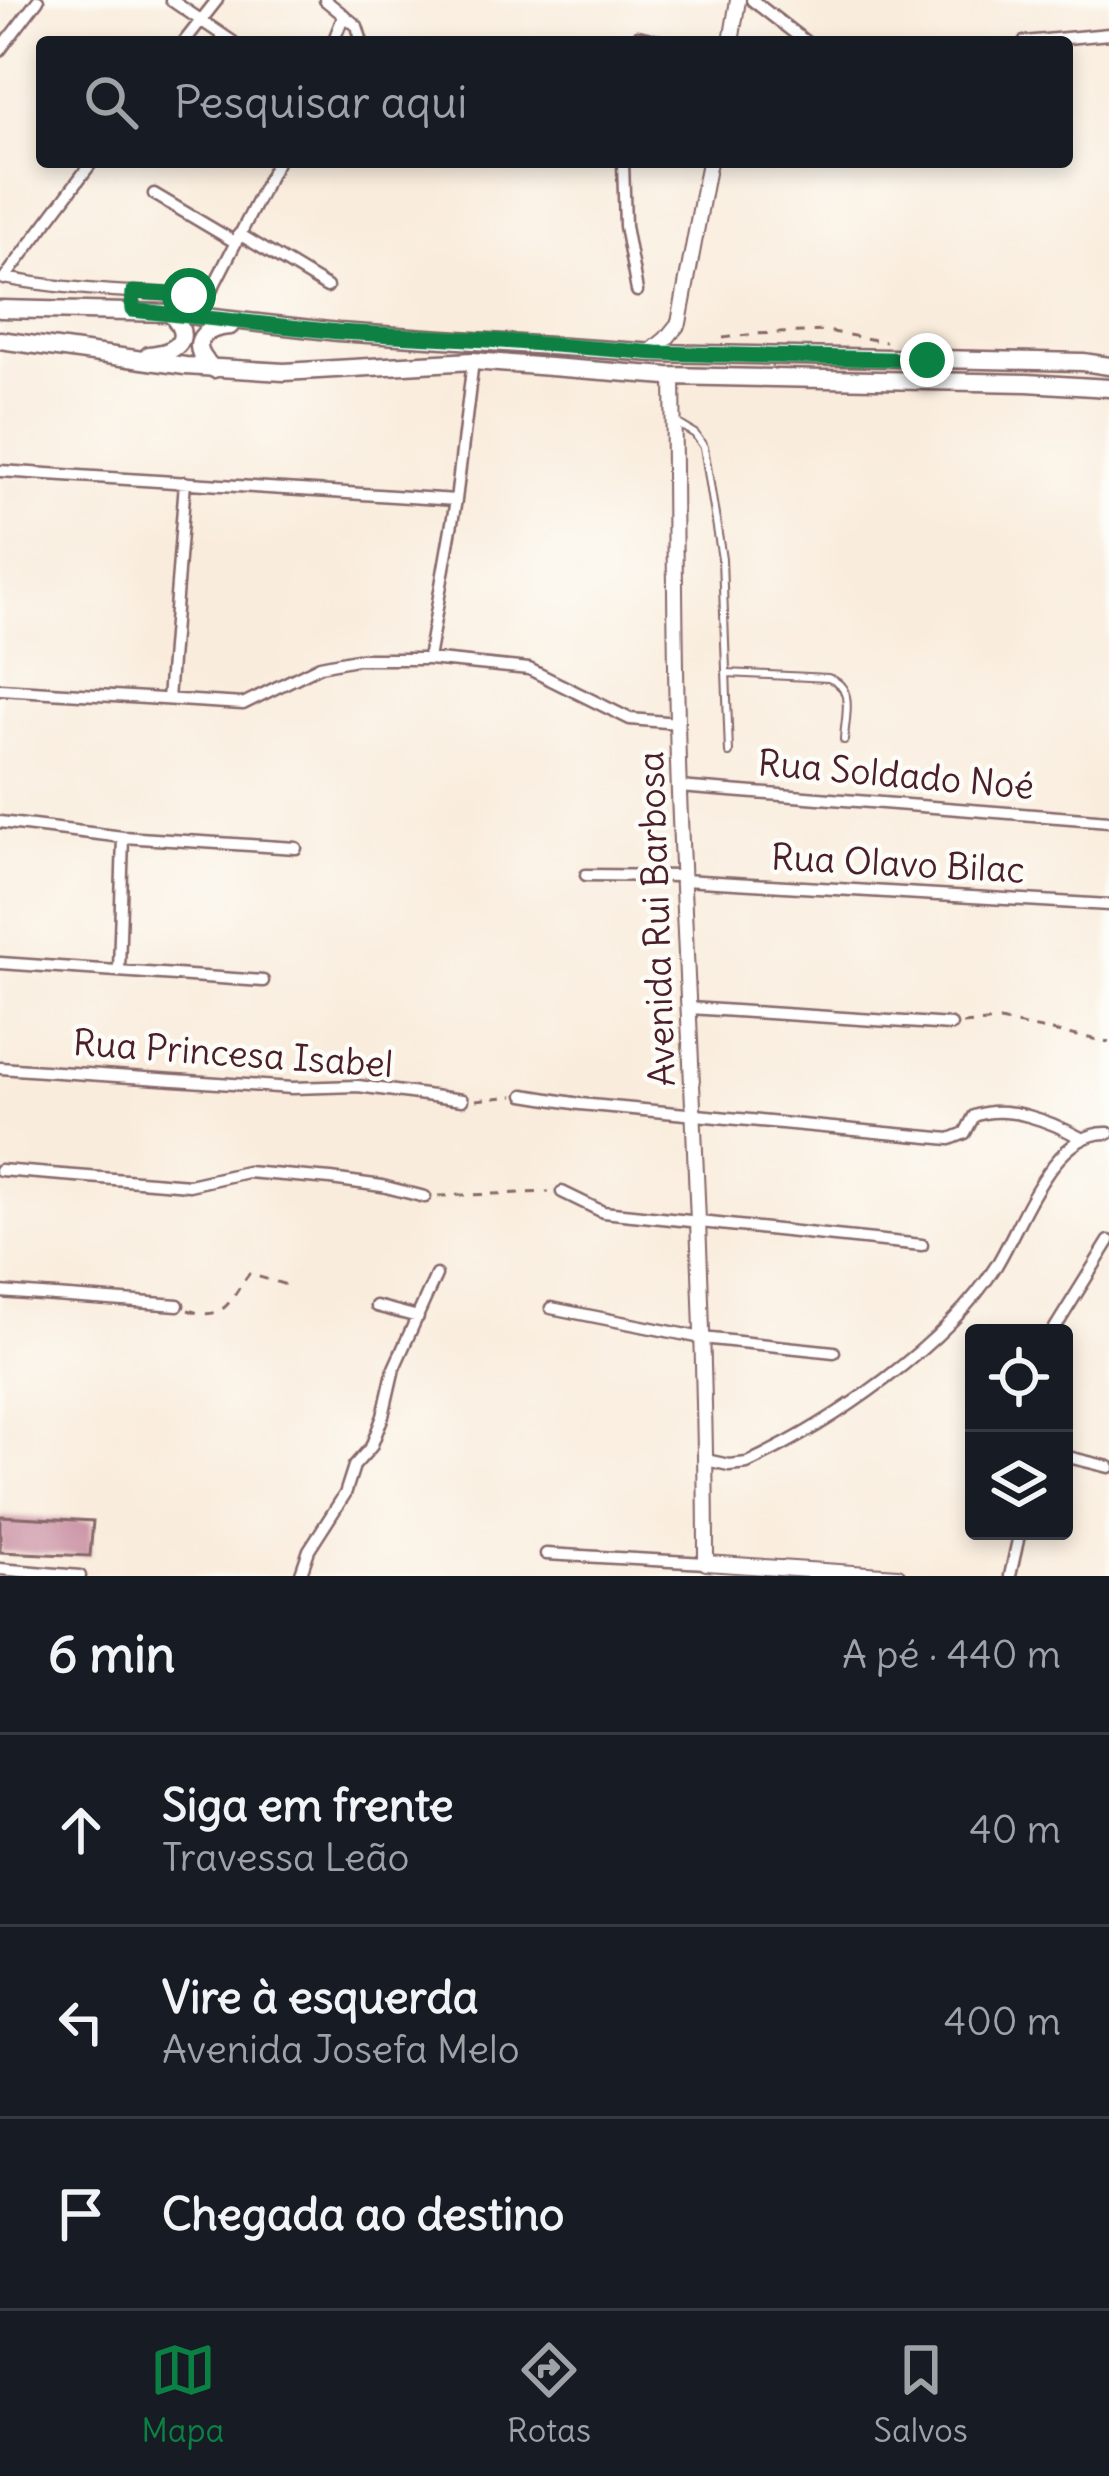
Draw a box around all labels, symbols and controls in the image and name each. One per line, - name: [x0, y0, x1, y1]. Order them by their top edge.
- search box: [36, 36, 1073, 168]
- icon: search: [78, 69, 144, 135]
- text: Pesquisar aqui: [174, 74, 467, 130]
- route start: [162, 268, 216, 322]
- route end: [900, 333, 954, 387]
- street label: Rua Soldado Noé: [756, 740, 1036, 809]
- street label: Avenida Rui Barbosa: [628, 751, 685, 1087]
- street label: Rua Olavo Bilac: [770, 834, 1026, 893]
- street label: Rua Princesa Isabel: [72, 1020, 394, 1087]
- map controls: [965, 1324, 1073, 1540]
- button: locate: [965, 1324, 1073, 1432]
- button: layers: [965, 1432, 1073, 1540]
- text: 6 min: [48, 1622, 175, 1686]
- text: A pé · 440 m: [842, 1630, 1061, 1679]
- text: Siga em frente: [162, 1777, 454, 1833]
- icon: ahead: [48, 1797, 114, 1863]
- text: 40 m: [969, 1805, 1061, 1854]
- text: Travessa Leão: [162, 1833, 410, 1882]
- text: Vire à esquerda: [162, 1969, 479, 2025]
- icon: left: [48, 1989, 114, 2055]
- text: 400 m: [944, 1997, 1061, 2046]
- text: Avenida Josefa Melo: [162, 2025, 520, 2074]
- icon: arrive: [48, 2181, 114, 2247]
- text: Chegada ao destino: [162, 2186, 564, 2242]
- tab: Mapa: [141, 2337, 224, 2451]
- tab: Rotas: [507, 2337, 591, 2451]
- tab: Salvos: [874, 2337, 968, 2451]

